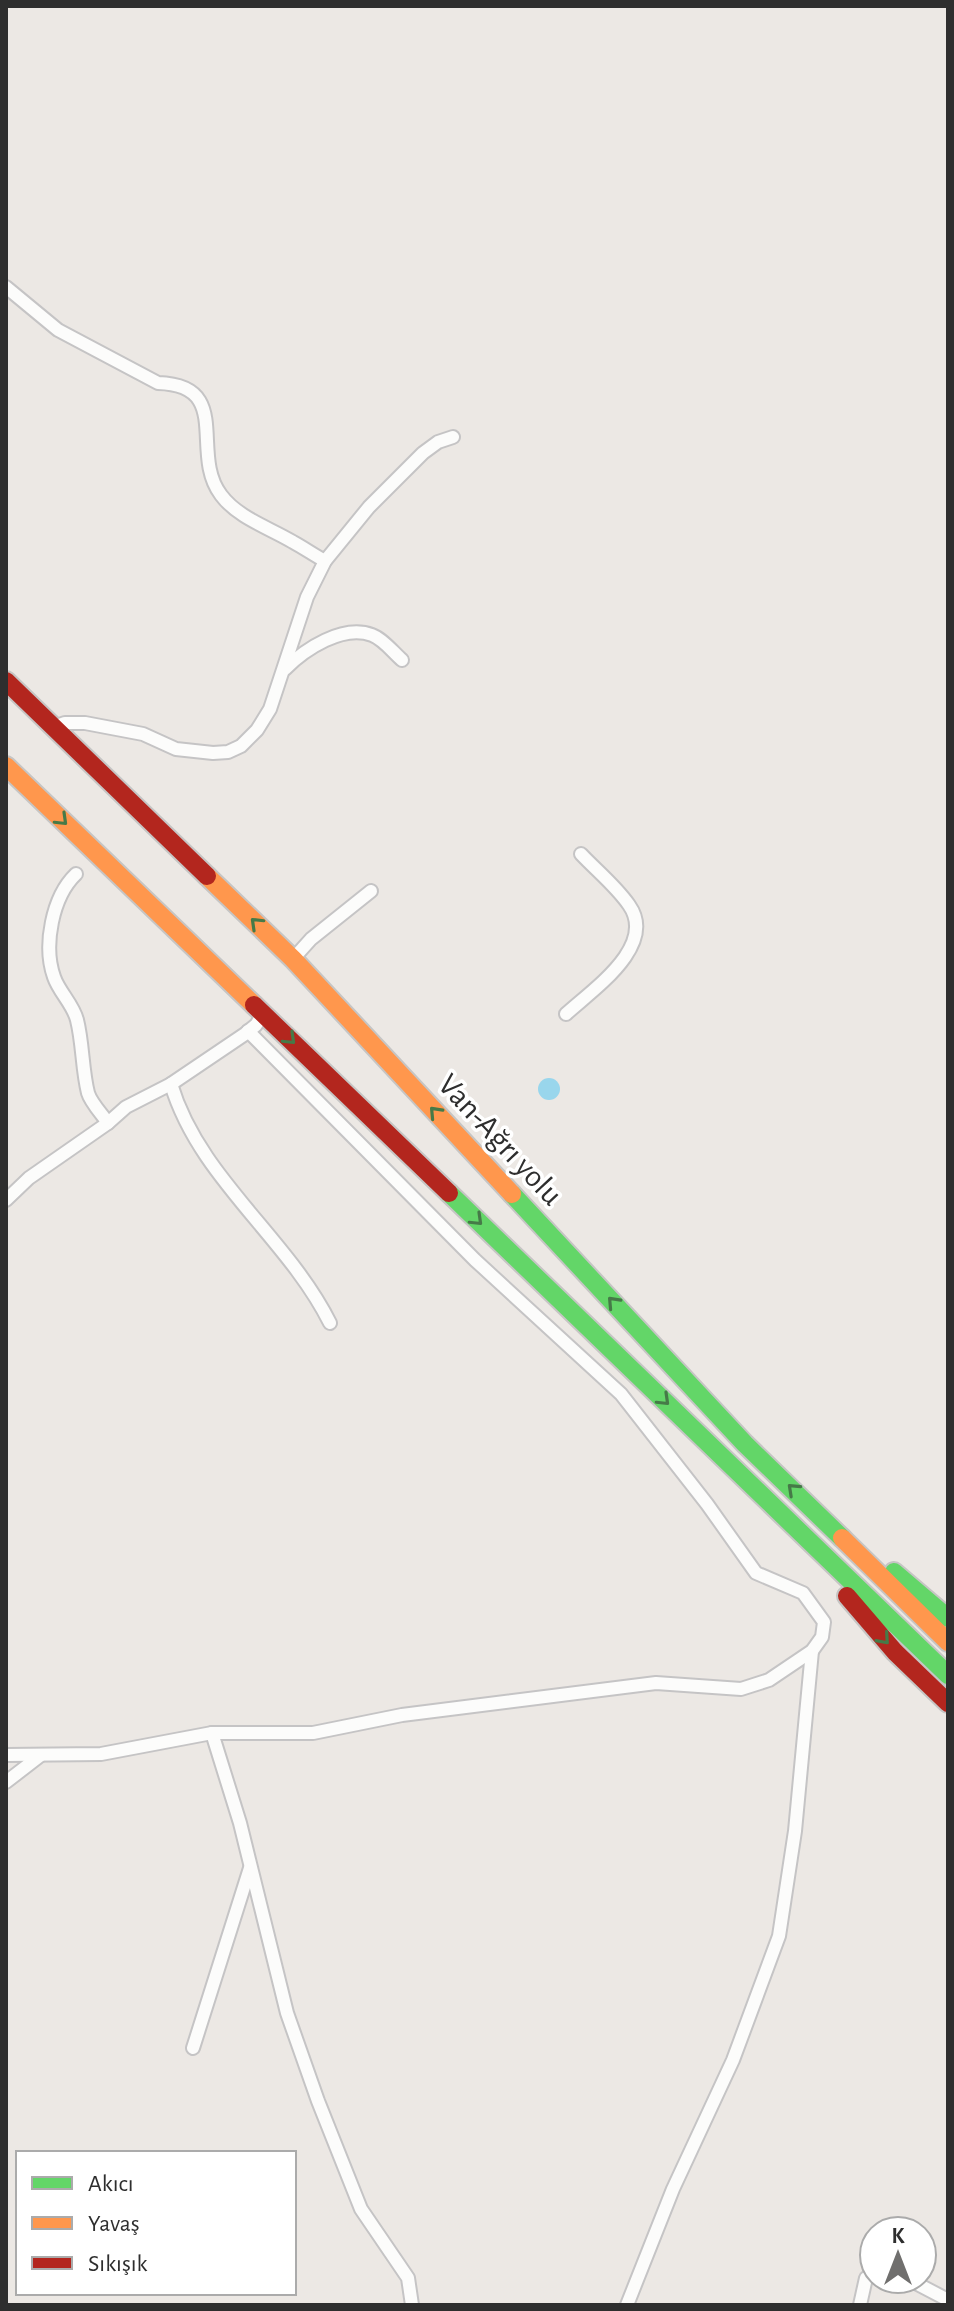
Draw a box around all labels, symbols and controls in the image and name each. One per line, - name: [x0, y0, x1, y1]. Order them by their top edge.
- one-way arrow: [53, 811, 67, 825]
- one-way arrow: [251, 918, 265, 933]
- one-way arrow: [281, 1030, 295, 1045]
- street label: Van-Ağrı yolu: [432, 1068, 569, 1211]
- one-way arrow: [431, 1106, 445, 1121]
- one-way arrow: [468, 1210, 482, 1225]
- one-way arrow: [607, 1297, 622, 1311]
- one-way arrow: [655, 1391, 669, 1405]
- one-way arrow: [788, 1484, 802, 1498]
- one-way arrow: [874, 1630, 889, 1644]
- legend: [16, 2151, 296, 2295]
- text: Akıcı: [88, 2172, 134, 2196]
- text: Yavaş: [88, 2212, 140, 2236]
- north arrow: [858, 2215, 938, 2295]
- text: K: [892, 2225, 906, 2247]
- text: Sıkışık: [88, 2252, 148, 2276]

